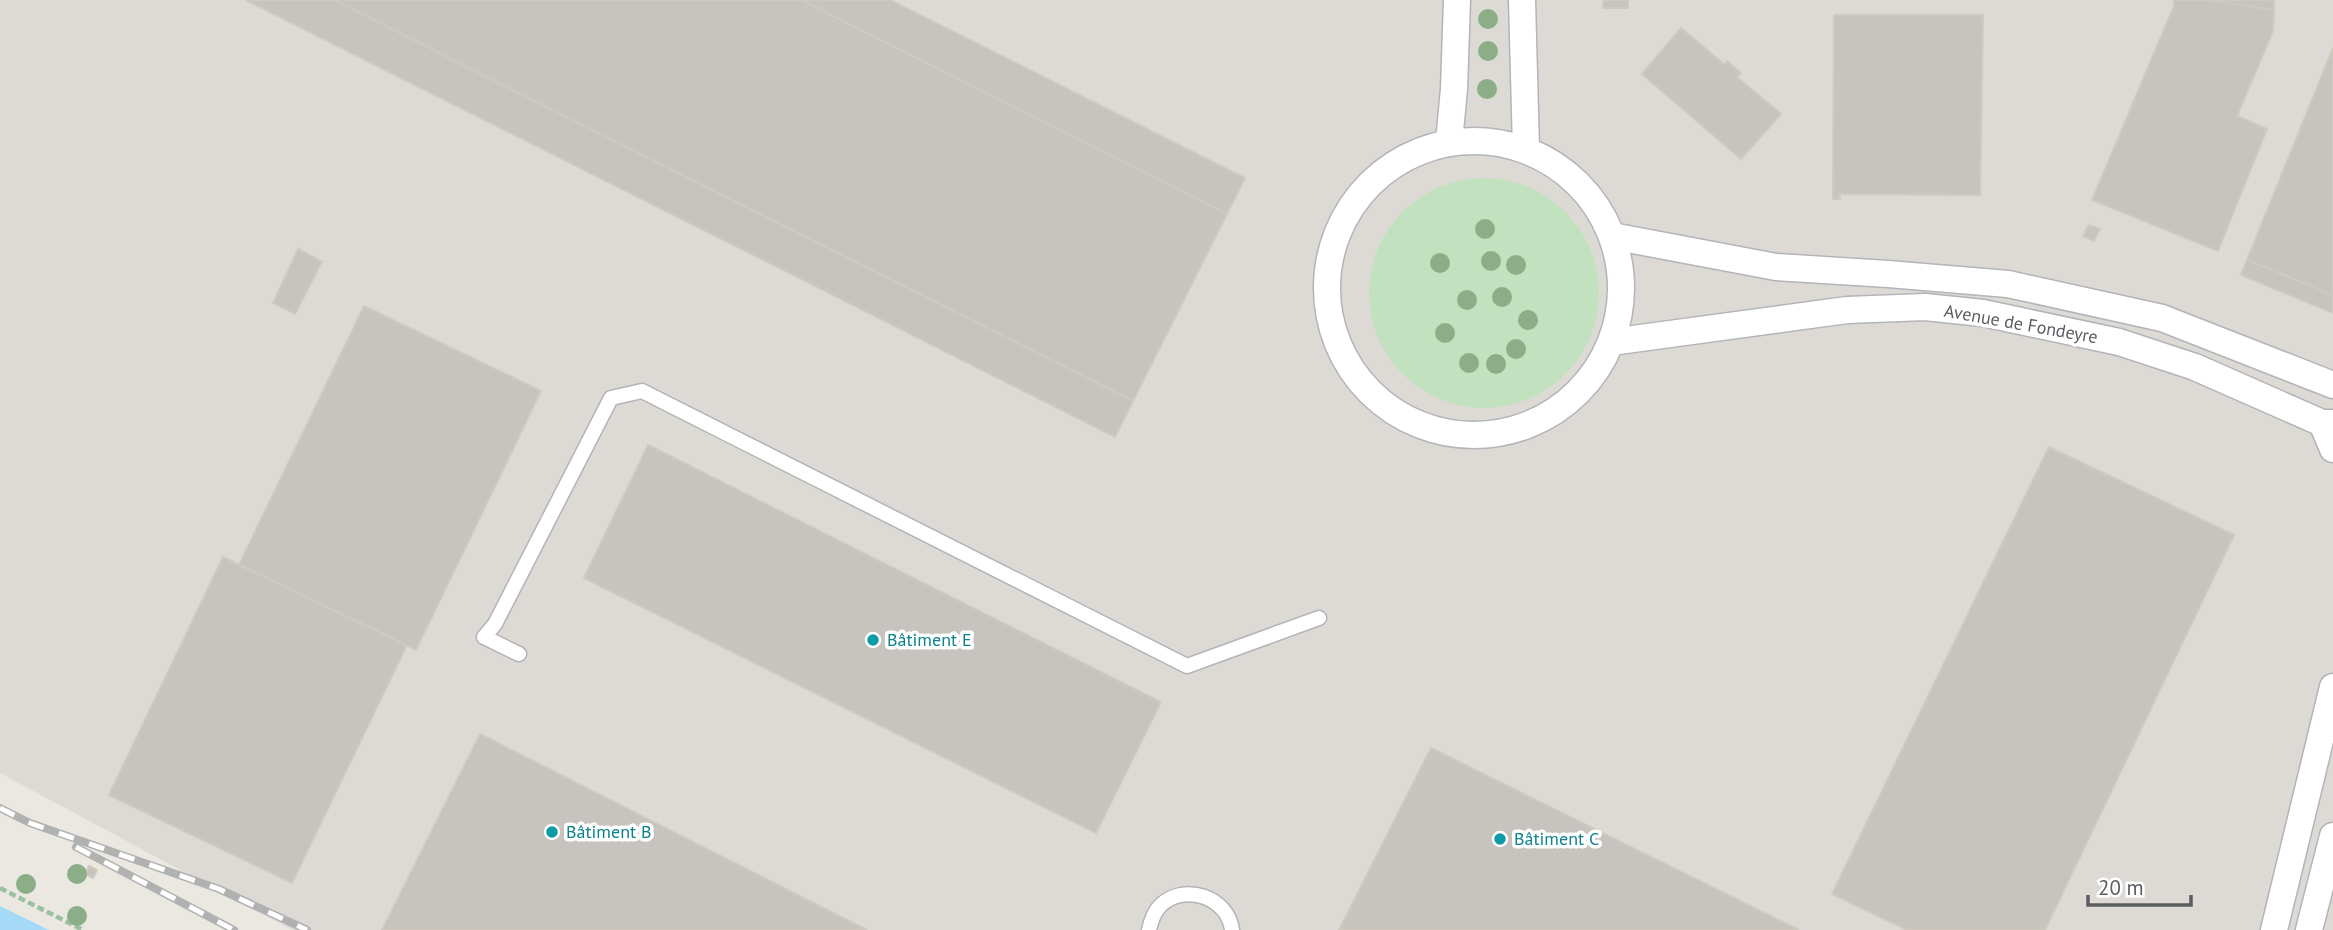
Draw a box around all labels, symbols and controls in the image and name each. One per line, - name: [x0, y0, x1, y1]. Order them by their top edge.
- street label: Avenue de Fondeyre: [1942, 299, 2100, 348]
- place label: Bâtiment E: [887, 628, 972, 651]
- marker: Bâtiment E: [865, 632, 881, 648]
- place label: Bâtiment B: [566, 820, 651, 843]
- marker: Bâtiment B: [544, 824, 560, 840]
- place label: Bâtiment C: [1514, 827, 1599, 850]
- marker: Bâtiment C: [1492, 831, 1508, 847]
- scale bar: [2088, 864, 2191, 908]
- text: 20 m: [2098, 874, 2144, 901]

